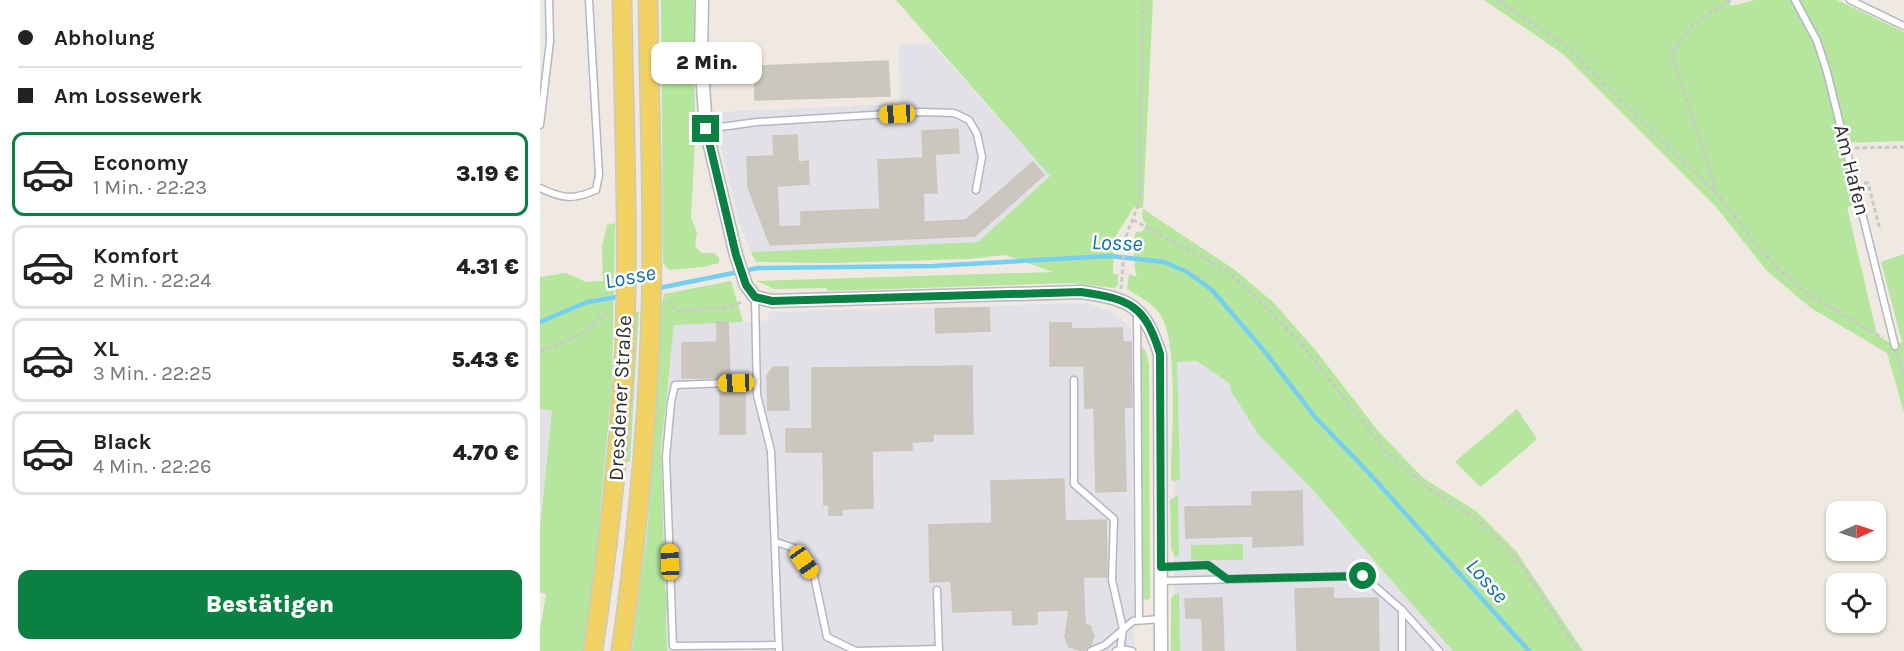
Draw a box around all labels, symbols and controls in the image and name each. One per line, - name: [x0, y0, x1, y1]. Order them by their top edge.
- text: Abholung: [54, 25, 154, 51]
- callout: 2 Min.: [650, 42, 762, 84]
- text: 2 Min.: [676, 51, 737, 74]
- text: Am Lossewerk: [54, 83, 202, 109]
- car: [879, 104, 915, 124]
- route end: [692, 115, 719, 142]
- street label: Am Hafen: [1829, 122, 1875, 218]
- icon: car: [21, 147, 75, 201]
- text: Economy: [93, 150, 188, 176]
- text: 3.19 €: [456, 161, 519, 187]
- text: 1 Min. · 22:23: [93, 176, 207, 199]
- water label: Losse: [1091, 229, 1143, 257]
- icon: car: [21, 240, 75, 294]
- text: Komfort: [93, 243, 179, 269]
- text: 4.31 €: [456, 254, 519, 280]
- water label: Losse: [602, 259, 658, 295]
- text: 2 Min. · 22:24: [93, 269, 212, 292]
- street label: Dresdener Straße: [604, 315, 636, 481]
- icon: car: [21, 333, 75, 387]
- text: XL: [93, 336, 119, 362]
- text: 5.43 €: [452, 347, 519, 373]
- text: 3 Min. · 22:25: [93, 362, 212, 385]
- car: [718, 373, 754, 393]
- icon: car: [21, 426, 75, 480]
- text: Black: [93, 429, 152, 455]
- text: 4.70 €: [453, 440, 519, 466]
- text: 4 Min. · 22:26: [93, 455, 211, 478]
- north arrow: [1826, 501, 1886, 561]
- map controls: [1826, 501, 1886, 633]
- car: [786, 542, 822, 582]
- car: [660, 544, 680, 580]
- water label: Losse: [1460, 553, 1514, 609]
- route start: [1349, 562, 1376, 589]
- button: Bestätigen: [18, 570, 522, 639]
- button: locate: [1826, 573, 1886, 633]

